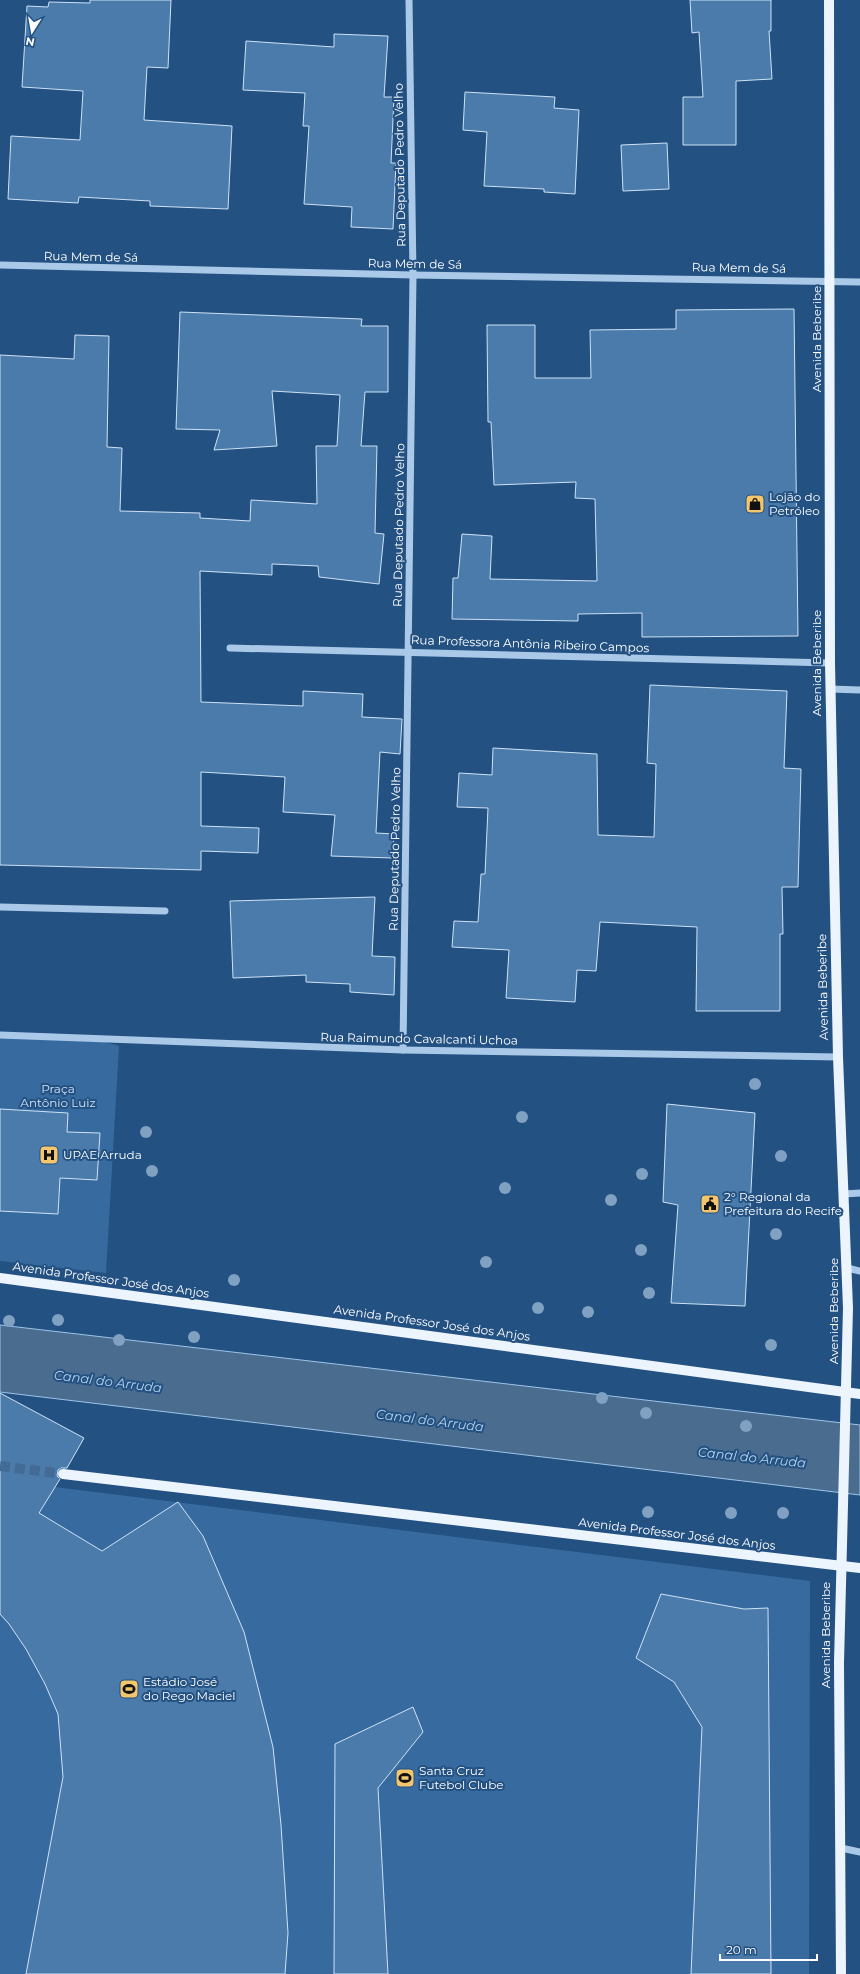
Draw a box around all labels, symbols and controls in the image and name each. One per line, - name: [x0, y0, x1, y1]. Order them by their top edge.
- north arrow: [12, 12, 52, 52]
- text: N: [24, 34, 36, 50]
- street label: Rua Deputado Pedro Velho: [391, 83, 408, 247]
- street label: Rua Mem de Sá: [44, 248, 138, 265]
- street label: Rua Mem de Sá: [368, 255, 462, 272]
- street label: Rua Mem de Sá: [692, 259, 786, 276]
- street label: Avenida Beberibe: [809, 286, 824, 392]
- street label: Rua Deputado Pedro Velho: [390, 443, 407, 607]
- place label: Lojão do Petróleo: [769, 489, 820, 518]
- shop icon: Lojão do Petróleo: [744, 493, 766, 515]
- street label: Avenida Beberibe: [809, 610, 824, 716]
- street label: Rua Professora Antônia Ribeiro Campos: [411, 632, 650, 655]
- street label: Rua Deputado Pedro Velho: [386, 767, 403, 931]
- street label: Avenida Beberibe: [814, 934, 831, 1040]
- street label: Rua Raimundo Cavalcanti Uchoa: [320, 1029, 518, 1048]
- park label: Praça Antônio Luiz: [20, 1081, 96, 1110]
- hospital icon: UPAE Arruda: [38, 1144, 60, 1166]
- place label: UPAE Arruda: [63, 1147, 142, 1162]
- place label: 2° Regional da Prefeitura do Recife: [724, 1189, 842, 1218]
- public building icon: 2° Regional da Prefeitura do Recife: [699, 1193, 721, 1215]
- street label: Avenida Professor José dos Anjos: [12, 1258, 210, 1301]
- street label: Avenida Beberibe: [826, 1258, 841, 1364]
- street label: Avenida Professor José dos Anjos: [333, 1301, 531, 1344]
- water label: Canal do Arruda: [53, 1366, 163, 1396]
- water label: Canal do Arruda: [375, 1405, 485, 1435]
- water label: Canal do Arruda: [697, 1443, 807, 1471]
- street label: Avenida Professor José dos Anjos: [578, 1514, 777, 1553]
- street label: Avenida Beberibe: [818, 1582, 833, 1688]
- place label: Estádio José do Rego Maciel: [143, 1674, 236, 1703]
- sports icon: Estádio José do Rego Maciel: [118, 1678, 140, 1700]
- place label: Santa Cruz Futebol Clube: [419, 1763, 504, 1792]
- sports icon: Santa Cruz Futebol Clube: [394, 1767, 416, 1789]
- scale bar: [720, 1936, 817, 1962]
- text: 20 m: [726, 1942, 757, 1957]

